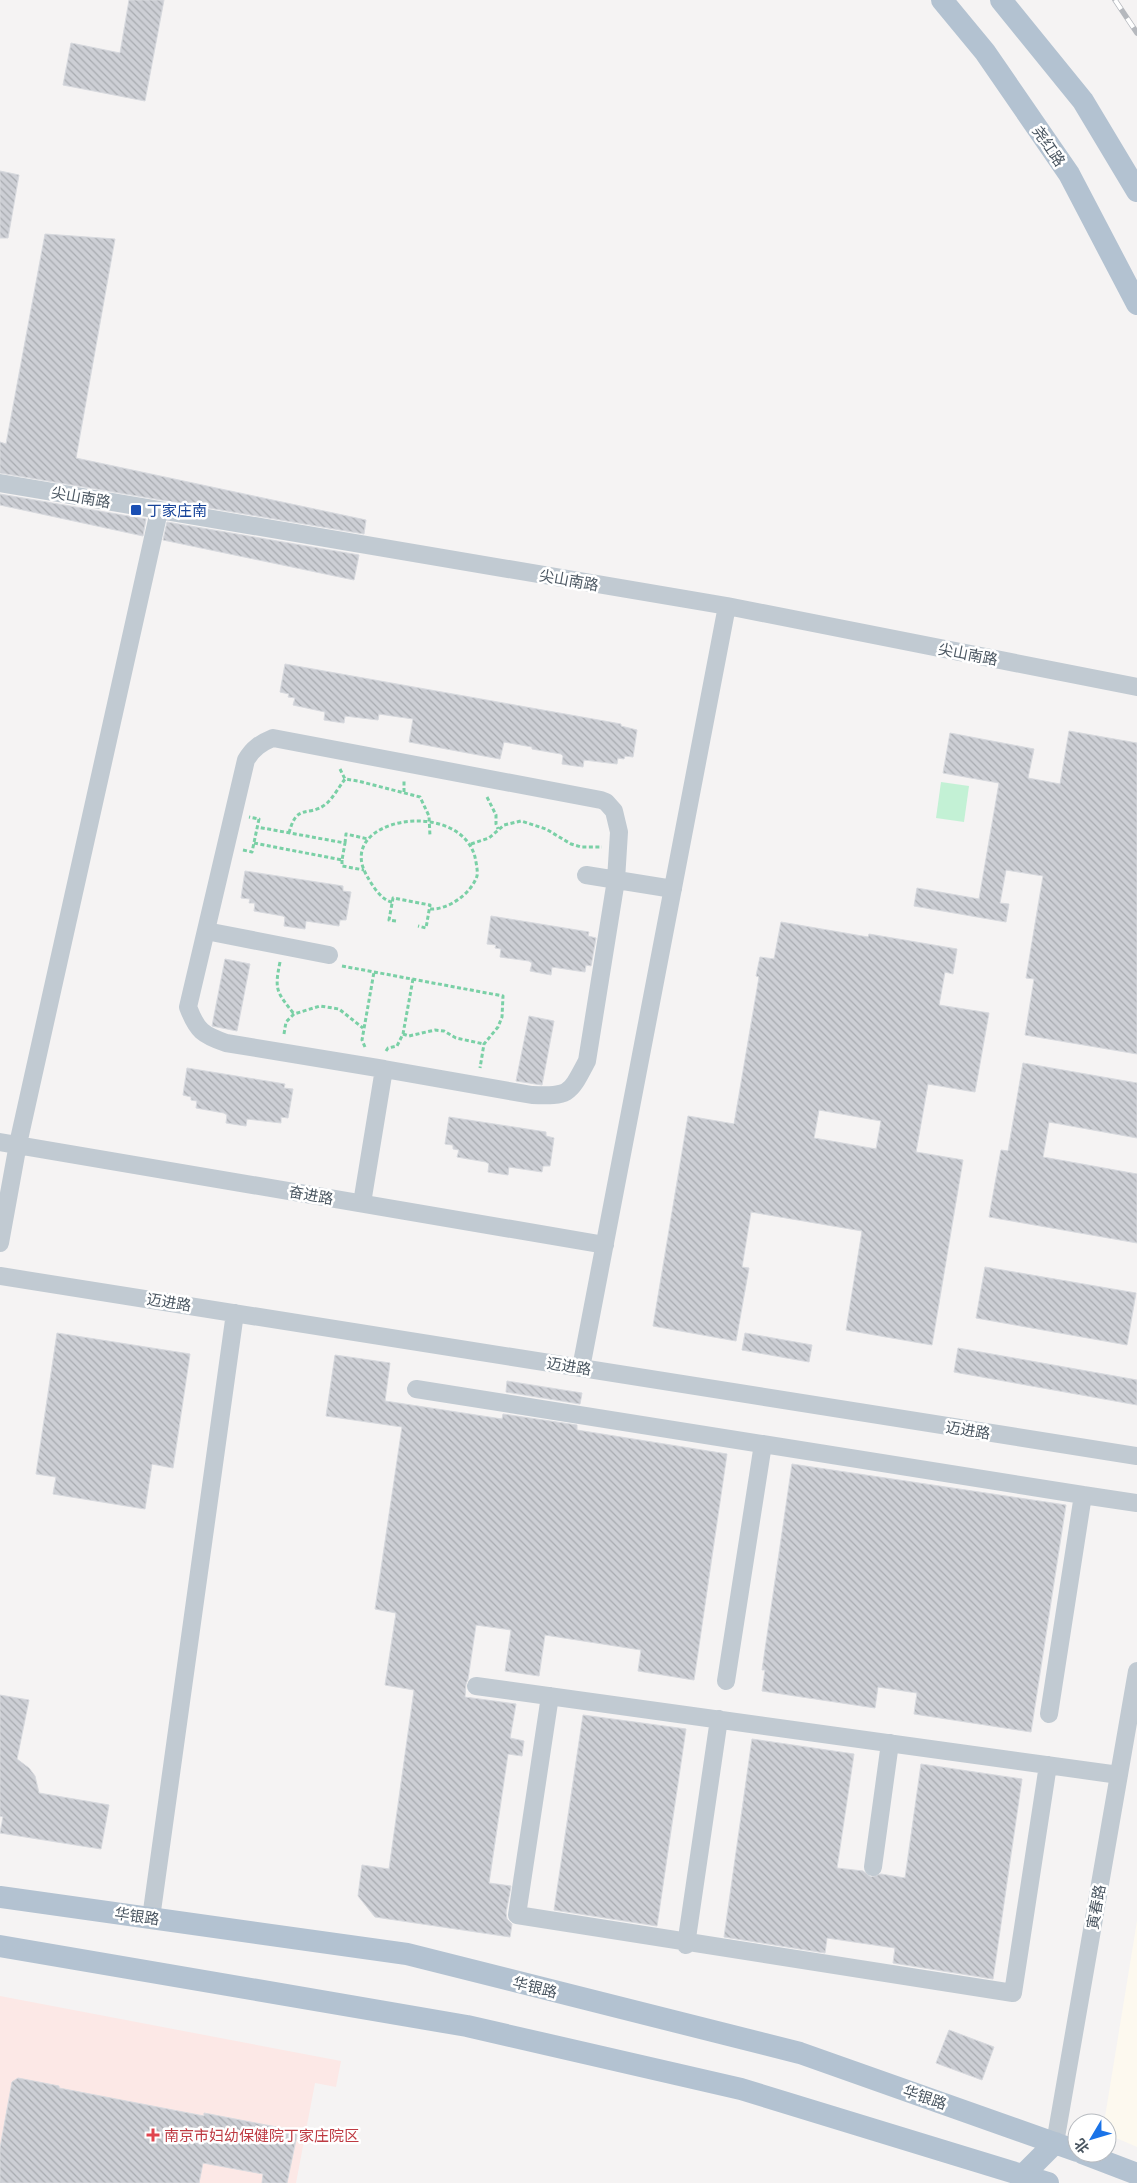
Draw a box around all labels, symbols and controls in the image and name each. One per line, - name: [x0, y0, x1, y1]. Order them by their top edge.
- street label: 尧红路: [1029, 122, 1069, 170]
- street label: 尖山南路: [50, 482, 112, 512]
- place label: 丁家庄南: [147, 501, 207, 520]
- marker: 丁家庄南: [129, 503, 143, 517]
- street label: 尖山南路: [538, 565, 600, 595]
- street label: 尖山南路: [937, 639, 999, 669]
- street label: 奋进路: [287, 1182, 335, 1208]
- street label: 迈进路: [145, 1289, 193, 1315]
- street label: 迈进路: [545, 1353, 593, 1379]
- street label: 迈进路: [944, 1417, 992, 1443]
- street label: 寅春路: [1083, 1883, 1109, 1931]
- street label: 华银路: [113, 1903, 161, 1929]
- street label: 华银路: [511, 1972, 559, 2002]
- street label: 华银路: [901, 2081, 949, 2113]
- north arrow: [1067, 2113, 1117, 2163]
- place label: 南京市妇幼保健院丁家庄院区: [164, 2126, 359, 2145]
- marker: 南京市妇幼保健院丁家庄院区: [146, 2128, 160, 2142]
- text: 北: [1070, 2135, 1093, 2157]

